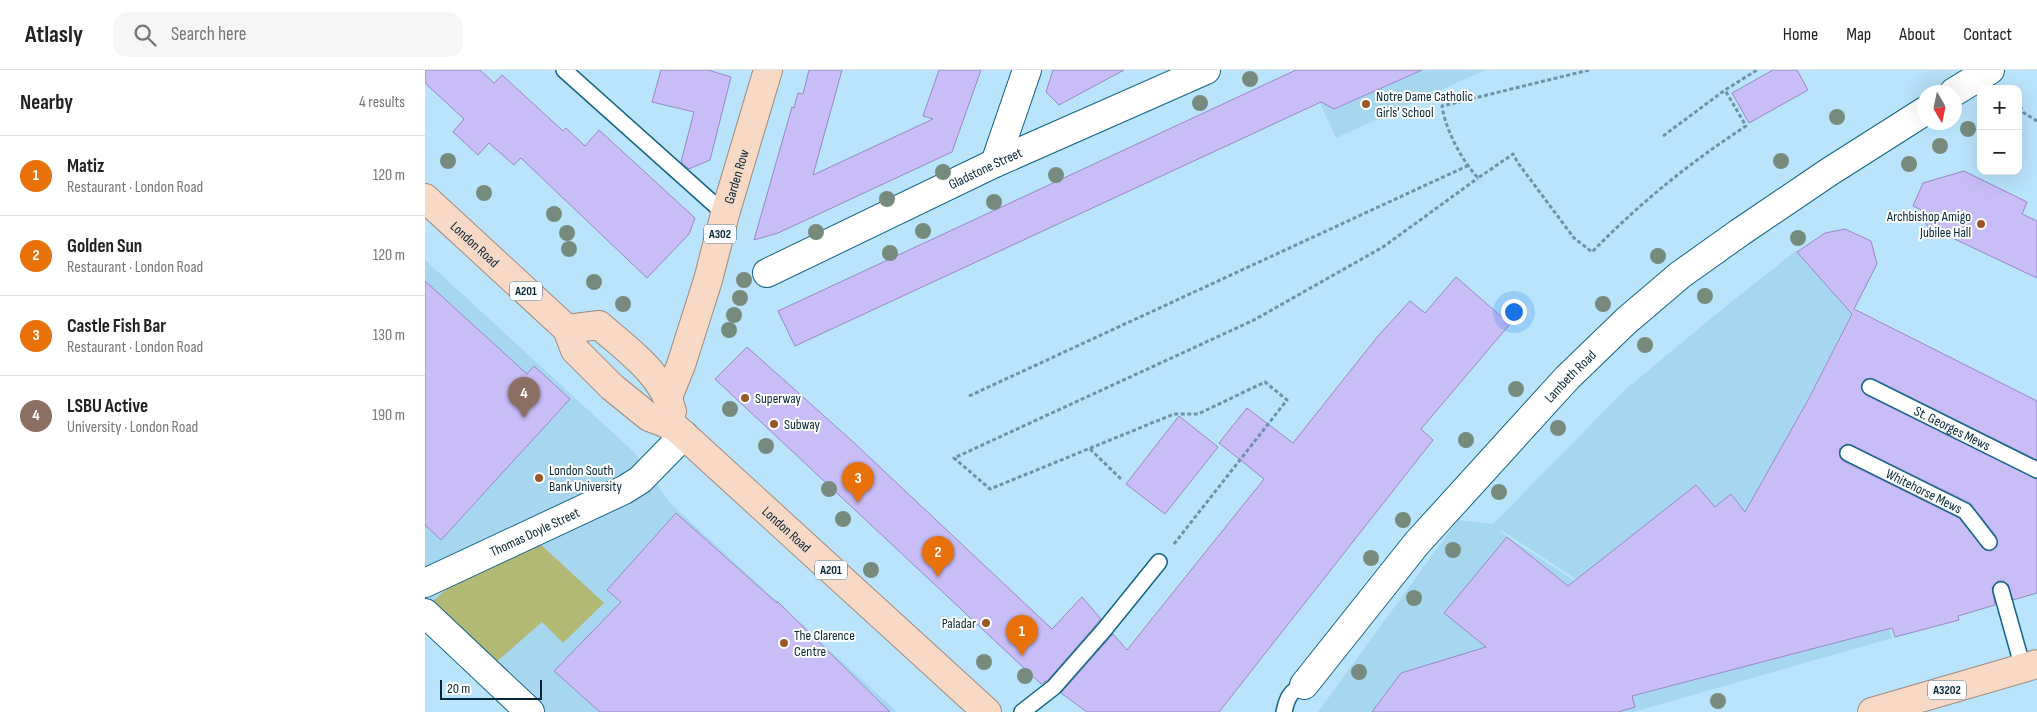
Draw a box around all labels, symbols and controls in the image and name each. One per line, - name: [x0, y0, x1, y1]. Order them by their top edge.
- search box: [113, 12, 463, 57]
- text: Atlasly: [25, 20, 83, 49]
- icon: search: [131, 21, 159, 49]
- text: Search here: [171, 23, 246, 46]
- text: Home: [1783, 24, 1818, 45]
- text: Map: [1846, 24, 1871, 45]
- text: About: [1899, 24, 1935, 45]
- text: Contact: [1963, 24, 2012, 45]
- north arrow: [1917, 85, 1962, 130]
- map controls: [1977, 85, 2022, 175]
- button: +: [1977, 85, 2022, 130]
- place label: Notre Dame Catholic Girls' School: [1376, 88, 1473, 121]
- text: Nearby: [20, 90, 73, 115]
- text: 4 results: [359, 93, 405, 112]
- marker: Notre Dame Catholic Girls' School: [1360, 98, 1372, 110]
- button: −: [1977, 130, 2022, 175]
- street label: Gladstone Street: [946, 144, 1025, 193]
- street label: Garden Row: [720, 147, 752, 206]
- text: Matiz: [67, 155, 104, 178]
- text: 1: [33, 166, 39, 185]
- text: 120 m: [373, 166, 405, 185]
- text: Restaurant · London Road: [67, 178, 203, 197]
- place label: Archbishop Amigo Jubilee Hall: [1886, 208, 1971, 241]
- street label: London Road: [447, 217, 503, 271]
- marker: Archbishop Amigo Jubilee Hall: [1975, 218, 1987, 230]
- road number: A302: [704, 224, 736, 243]
- text: Golden Sun: [67, 235, 142, 258]
- text: 2: [32, 246, 40, 265]
- text: 120 m: [373, 246, 405, 265]
- text: Restaurant · London Road: [67, 258, 203, 277]
- road number: A201: [510, 282, 542, 300]
- your location: [1501, 299, 1527, 325]
- text: Castle Fish Bar: [67, 315, 166, 338]
- text: 3: [32, 326, 40, 345]
- text: 130 m: [373, 326, 405, 345]
- text: Restaurant · London Road: [67, 338, 203, 357]
- street label: Lambeth Road: [1541, 346, 1600, 406]
- pin: 4: [508, 377, 540, 418]
- place label: Superway: [755, 390, 801, 407]
- marker: Superway: [739, 392, 751, 404]
- text: LSBU Active: [67, 395, 148, 418]
- street label: St. Georges Mews: [1912, 402, 1993, 454]
- text: 4: [32, 406, 40, 425]
- text: 190 m: [372, 406, 405, 425]
- place label: Subway: [784, 416, 821, 433]
- text: University · London Road: [67, 418, 198, 437]
- marker: Subway: [768, 418, 780, 430]
- place label: London South Bank University: [549, 462, 622, 495]
- pin: 3: [842, 462, 874, 503]
- street label: Whitehorse Mews: [1883, 465, 1965, 517]
- marker: London South Bank University: [533, 472, 545, 484]
- street label: London Road: [759, 503, 815, 556]
- street label: Thomas Doyle Street: [487, 504, 582, 560]
- pin: 2: [922, 536, 954, 577]
- road number: A201: [815, 560, 847, 580]
- place label: Paladar: [942, 615, 976, 632]
- pin: 1: [1006, 615, 1038, 656]
- marker: Paladar: [980, 617, 992, 629]
- place label: The Clarence Centre: [794, 627, 855, 660]
- marker: The Clarence Centre: [778, 637, 790, 649]
- scale bar: [440, 677, 543, 700]
- text: 20 m: [447, 680, 470, 697]
- road number: A3202: [1928, 680, 1966, 700]

